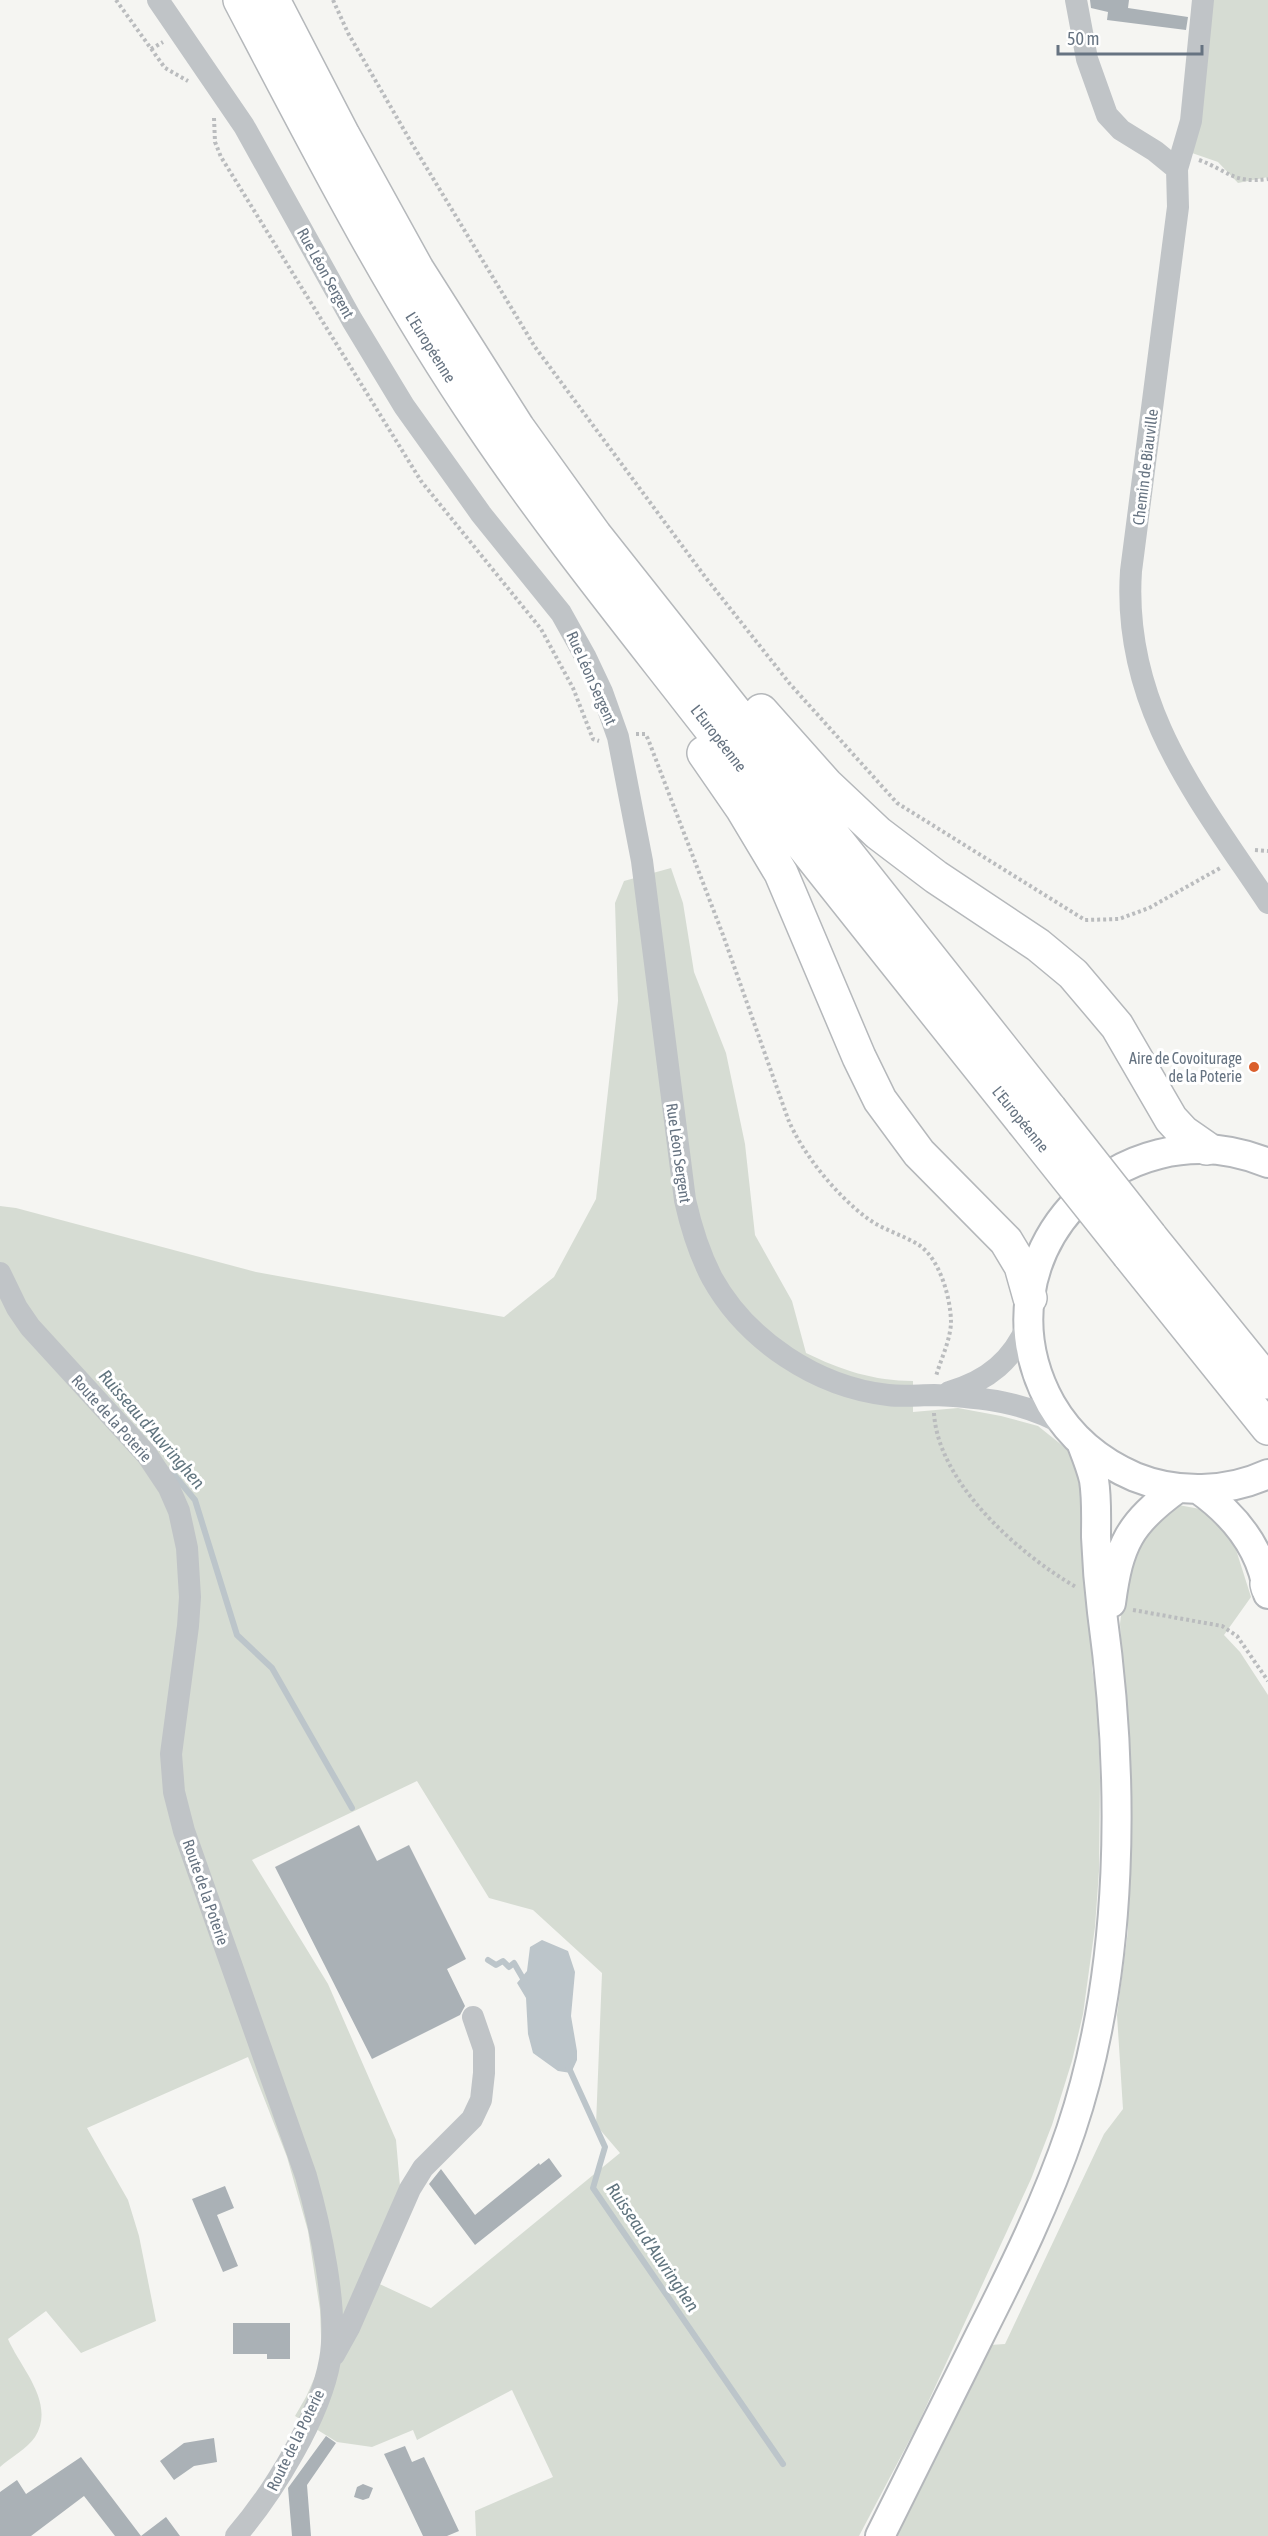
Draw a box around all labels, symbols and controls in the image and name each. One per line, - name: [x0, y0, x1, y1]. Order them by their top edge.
- scale bar: [1058, 18, 1202, 56]
- text: 50 m: [1067, 28, 1099, 49]
- street label: Rue Léon Sergent: [293, 225, 358, 322]
- street label: L'Européenne: [401, 308, 460, 386]
- street label: Chemin de Biauville: [1129, 408, 1161, 526]
- street label: Rue Léon Sergent: [562, 628, 621, 728]
- street label: L'Européenne: [687, 701, 751, 776]
- place label: Aire de Covoiturage de la Poterie: [1129, 1049, 1242, 1085]
- marker: Aire de Covoiturage de la Poterie: [1247, 1060, 1261, 1074]
- street label: L'Européenne: [988, 1082, 1053, 1156]
- street label: Rue Léon Sergent: [662, 1102, 695, 1205]
- water label: Ruisseau d'Auvringhen: [95, 1365, 209, 1493]
- street label: Route de la Poterie: [68, 1371, 156, 1465]
- street label: Route de la Poterie: [179, 1837, 233, 1947]
- water label: Ruisseau d'Auvringhen: [602, 2179, 704, 2316]
- street label: Route de la Poterie: [263, 2386, 327, 2494]

